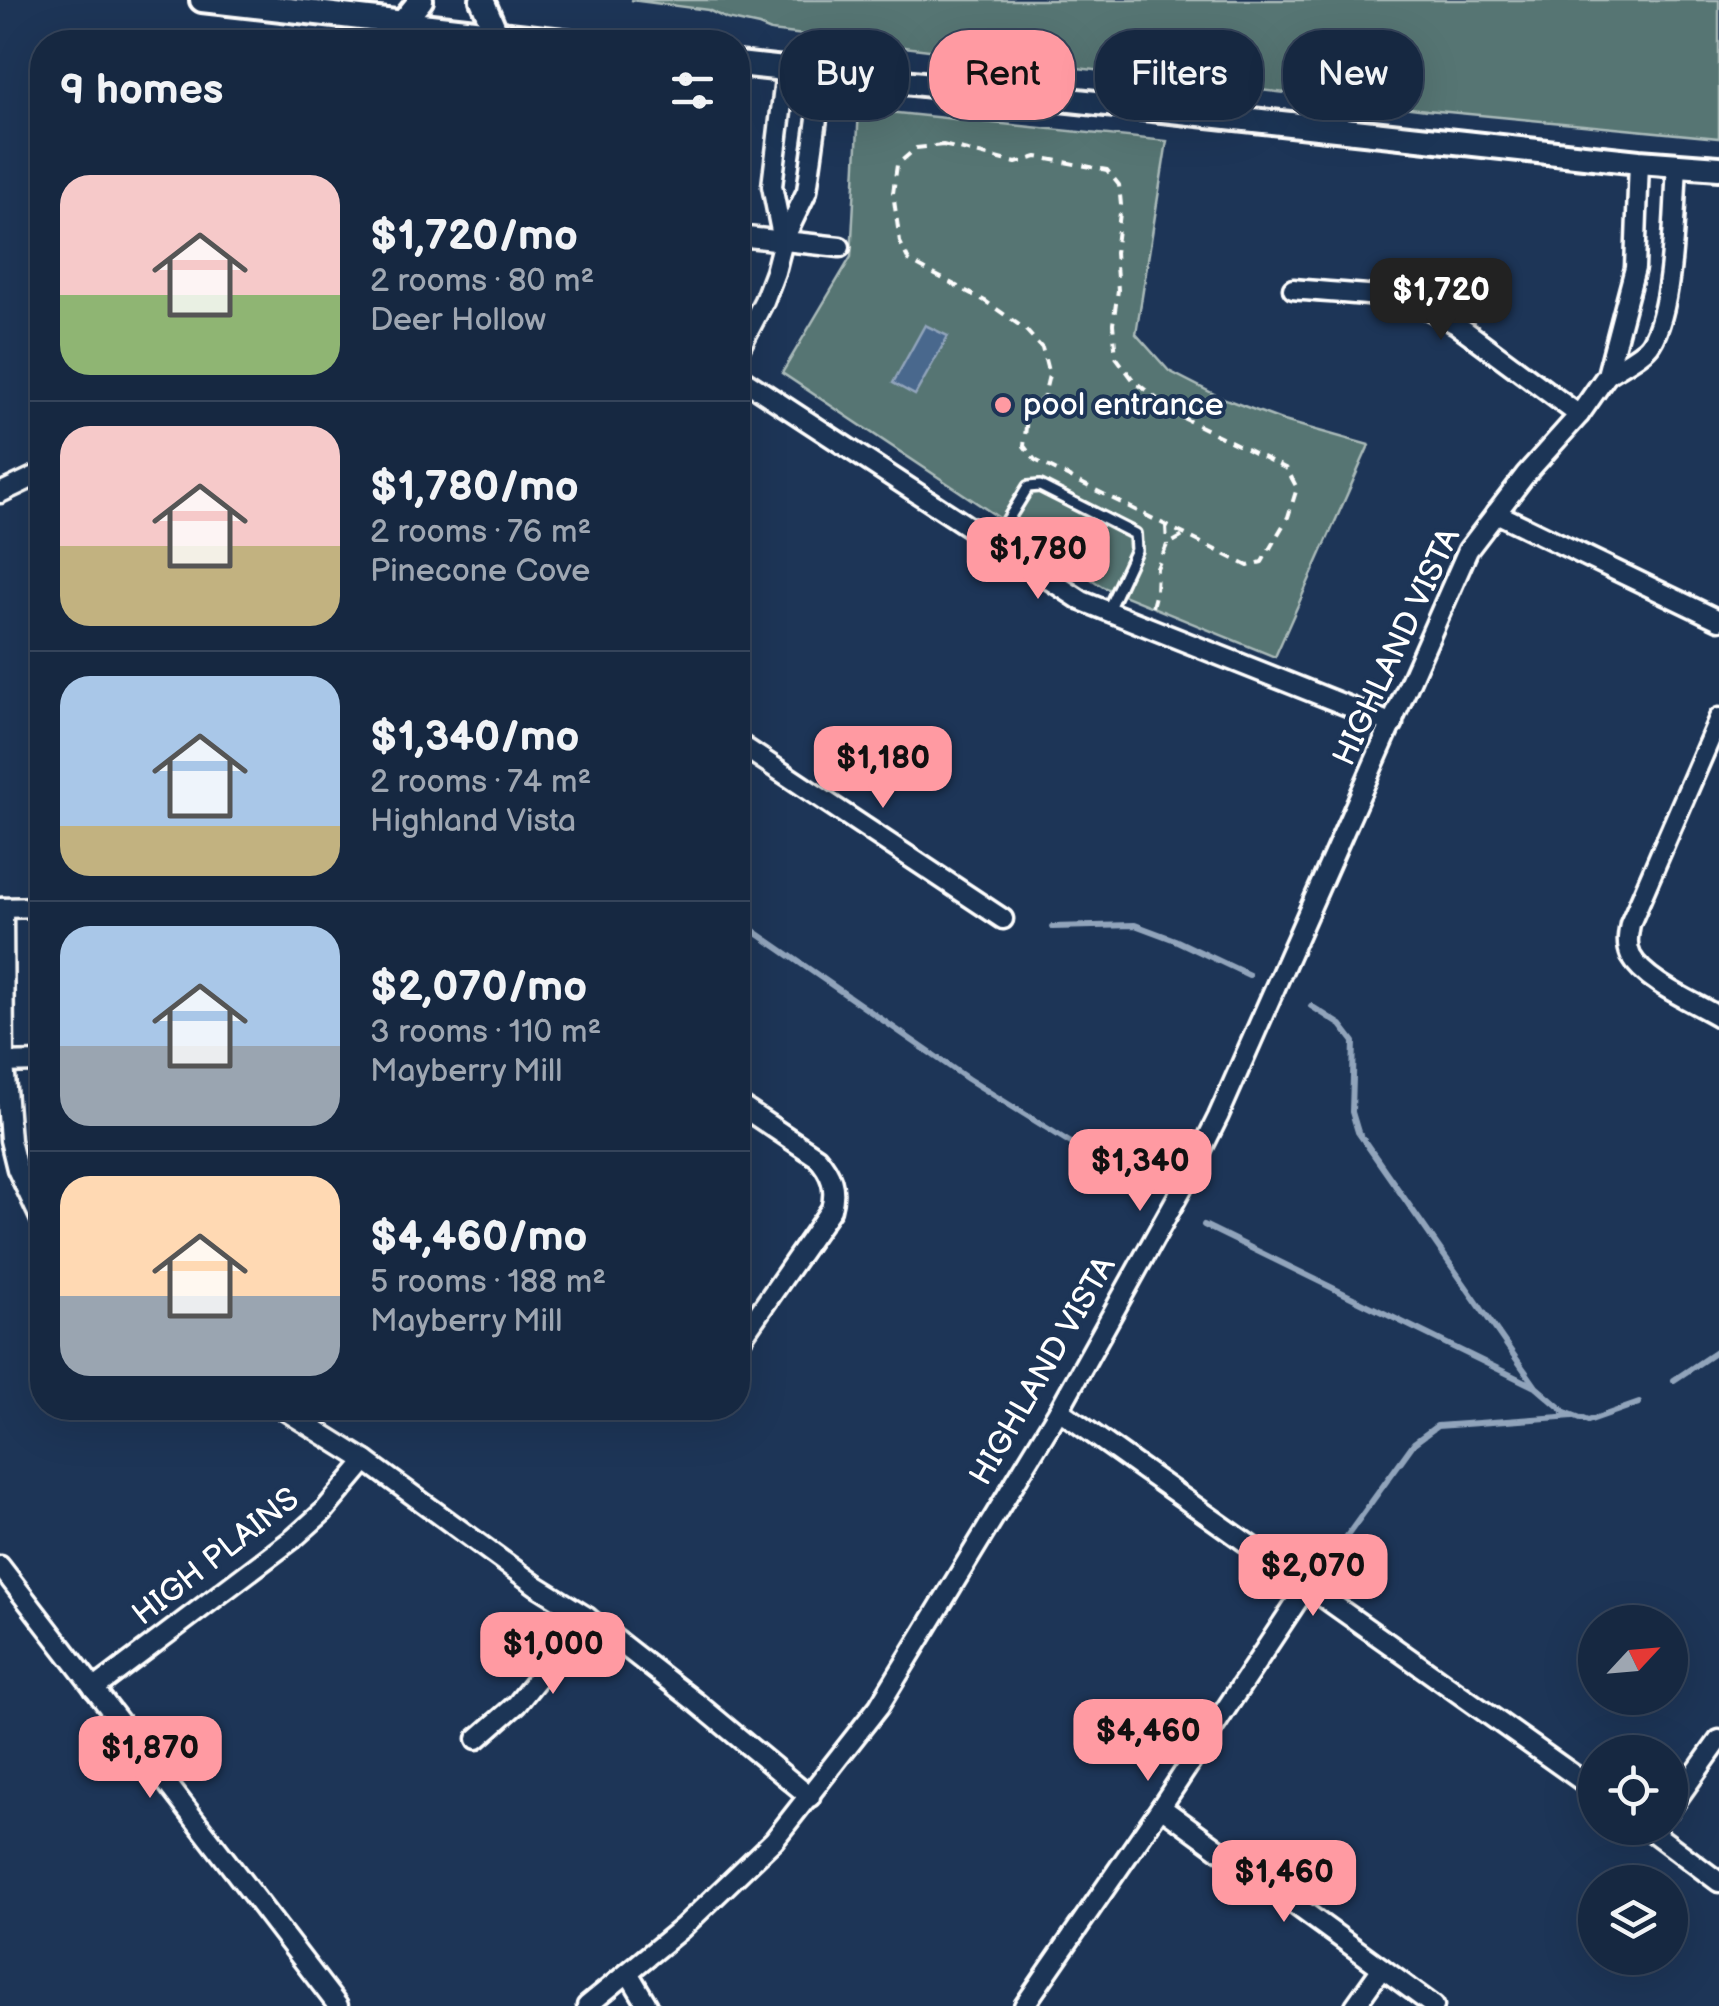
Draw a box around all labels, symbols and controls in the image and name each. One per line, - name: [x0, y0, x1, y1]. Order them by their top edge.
- chip: Buy: [780, 30, 909, 120]
- chip: Rent: [929, 30, 1075, 120]
- chip: Filters: [1095, 30, 1263, 120]
- chip: New: [1283, 30, 1423, 120]
- icon: filters: [665, 63, 720, 118]
- text: 9 homes: [60, 65, 223, 116]
- text: $1,720/mo: [370, 211, 578, 262]
- icon: home: [140, 215, 260, 335]
- pin: $1,720: [1360, 258, 1522, 343]
- text: 2 rooms · 80 m²: [370, 262, 594, 301]
- text: $1,720: [1392, 271, 1490, 310]
- text: Deer Hollow: [370, 301, 546, 340]
- place label: pool entrance: [1023, 386, 1224, 425]
- marker: pool entrance: [992, 394, 1014, 416]
- text: $1,780/mo: [370, 462, 579, 513]
- icon: home: [140, 466, 260, 586]
- text: 2 rooms · 76 m²: [370, 513, 591, 552]
- pin: $1,780: [957, 517, 1119, 602]
- street label: HIGHLAND VISTA: [1325, 522, 1469, 772]
- text: $1,780: [989, 530, 1087, 569]
- text: Pinecone Cove: [370, 552, 590, 591]
- text: $1,340/mo: [370, 712, 580, 763]
- icon: home: [140, 716, 260, 836]
- pin: $1,180: [802, 726, 964, 811]
- text: $1,180: [836, 739, 930, 778]
- text: 2 rooms · 74 m²: [370, 763, 591, 802]
- text: Highland Vista: [370, 802, 576, 841]
- text: $2,070/mo: [370, 962, 587, 1013]
- icon: home: [140, 966, 260, 1086]
- text: 3 rooms · 110 m²: [370, 1013, 601, 1052]
- text: Mayberry Mill: [370, 1052, 562, 1091]
- pin: $1,340: [1059, 1129, 1221, 1214]
- text: $1,340: [1090, 1142, 1190, 1181]
- text: $4,460/mo: [370, 1212, 588, 1263]
- icon: home: [140, 1216, 260, 1336]
- street label: HIGHLAND VISTA: [962, 1249, 1125, 1492]
- text: 5 rooms · 188 m²: [370, 1263, 606, 1302]
- text: Mayberry Mill: [370, 1302, 562, 1341]
- street label: HIGH PLAINS: [125, 1480, 307, 1634]
- pin: $2,070: [1232, 1534, 1394, 1619]
- text: $2,070: [1261, 1547, 1365, 1586]
- north arrow: [1578, 1605, 1688, 1715]
- map controls: [1578, 1605, 1688, 1975]
- pin: $1,000: [472, 1612, 634, 1697]
- text: $1,000: [502, 1625, 604, 1664]
- pin: $4,460: [1067, 1699, 1229, 1784]
- text: $4,460: [1095, 1712, 1201, 1751]
- pin: $1,870: [69, 1716, 231, 1801]
- text: $1,870: [101, 1729, 199, 1768]
- button: locate: [1578, 1735, 1688, 1845]
- pin: $1,460: [1203, 1840, 1365, 1925]
- text: $1,460: [1234, 1853, 1334, 1892]
- button: layers: [1578, 1865, 1688, 1975]

